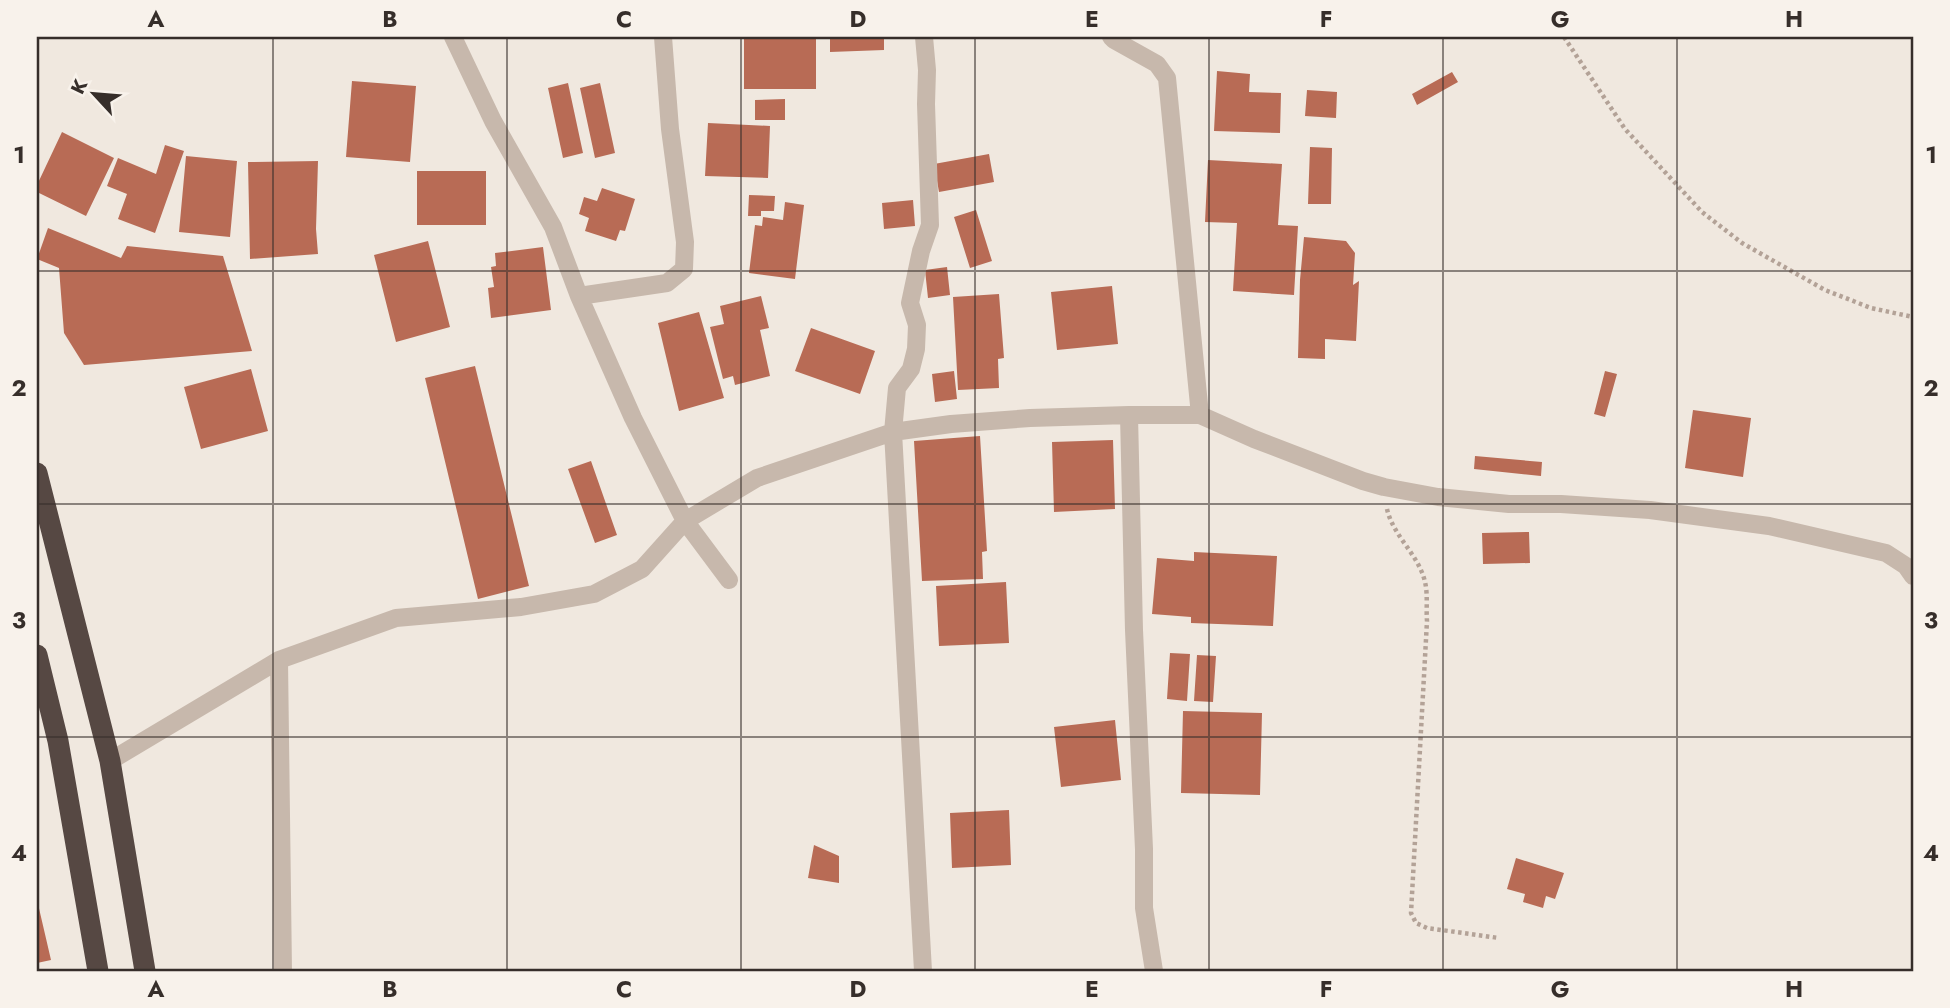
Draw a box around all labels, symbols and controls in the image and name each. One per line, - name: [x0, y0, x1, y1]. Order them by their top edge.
- text: A: [147, 2, 165, 36]
- text: B: [382, 2, 398, 36]
- text: C: [616, 2, 632, 36]
- text: D: [850, 2, 867, 36]
- text: E: [1085, 2, 1099, 36]
- text: F: [1320, 2, 1332, 36]
- text: G: [1551, 2, 1569, 36]
- text: H: [1785, 2, 1803, 36]
- north arrow: [60, 60, 130, 130]
- text: K: [64, 74, 95, 99]
- text: 1: [13, 138, 25, 172]
- text: 1: [1925, 138, 1937, 172]
- text: 2: [11, 371, 27, 405]
- text: 2: [1923, 371, 1939, 405]
- text: 3: [12, 603, 26, 637]
- text: 3: [1924, 603, 1938, 637]
- text: 4: [11, 836, 27, 870]
- text: 4: [1923, 836, 1939, 870]
- text: A: [147, 972, 165, 1006]
- text: B: [382, 972, 398, 1006]
- text: C: [616, 972, 632, 1006]
- text: D: [850, 972, 867, 1006]
- text: E: [1085, 972, 1099, 1006]
- text: F: [1320, 972, 1332, 1006]
- text: G: [1551, 972, 1569, 1006]
- text: H: [1785, 972, 1803, 1006]

